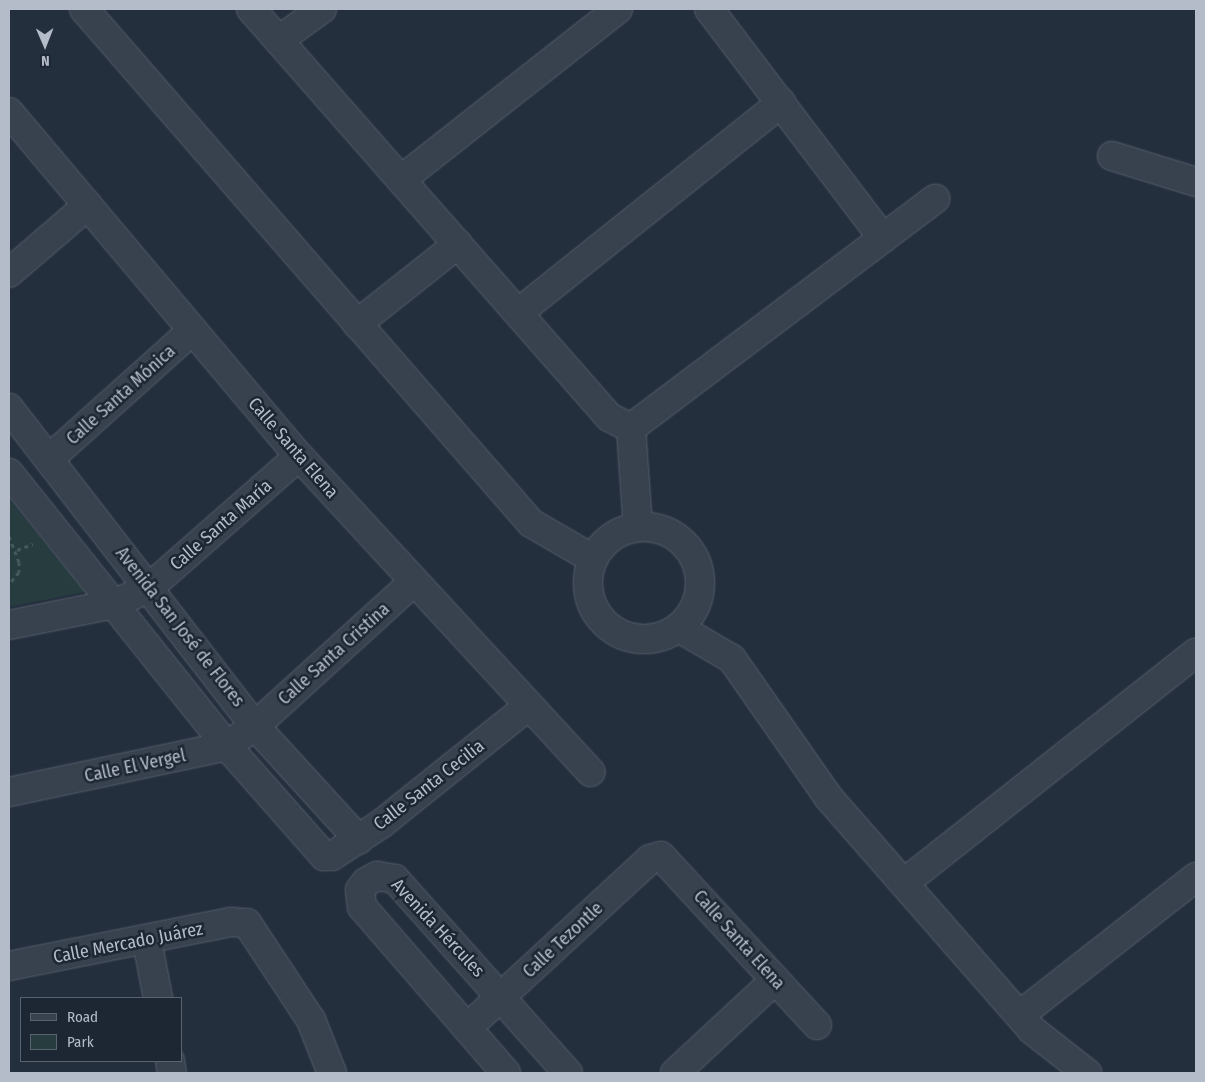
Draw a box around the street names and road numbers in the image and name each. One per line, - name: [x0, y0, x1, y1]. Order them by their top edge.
- street label: Calle Santa Mónica: [62, 341, 180, 449]
- street label: Calle Santa Elena: [243, 393, 343, 503]
- street label: Calle Santa María: [166, 475, 276, 575]
- street label: Avenida San José de Flores: [111, 543, 249, 711]
- street label: Calle Santa Cristina: [274, 598, 394, 710]
- street label: Calle Santa Cecilia: [369, 735, 489, 835]
- street label: Calle El Vergel: [82, 745, 188, 787]
- street label: Avenida Hércules: [387, 874, 489, 982]
- street label: Calle Santa Elena: [689, 886, 789, 994]
- street label: Calle Tezontle: [519, 898, 607, 982]
- street label: Calle Mercado Juárez: [51, 918, 205, 968]

